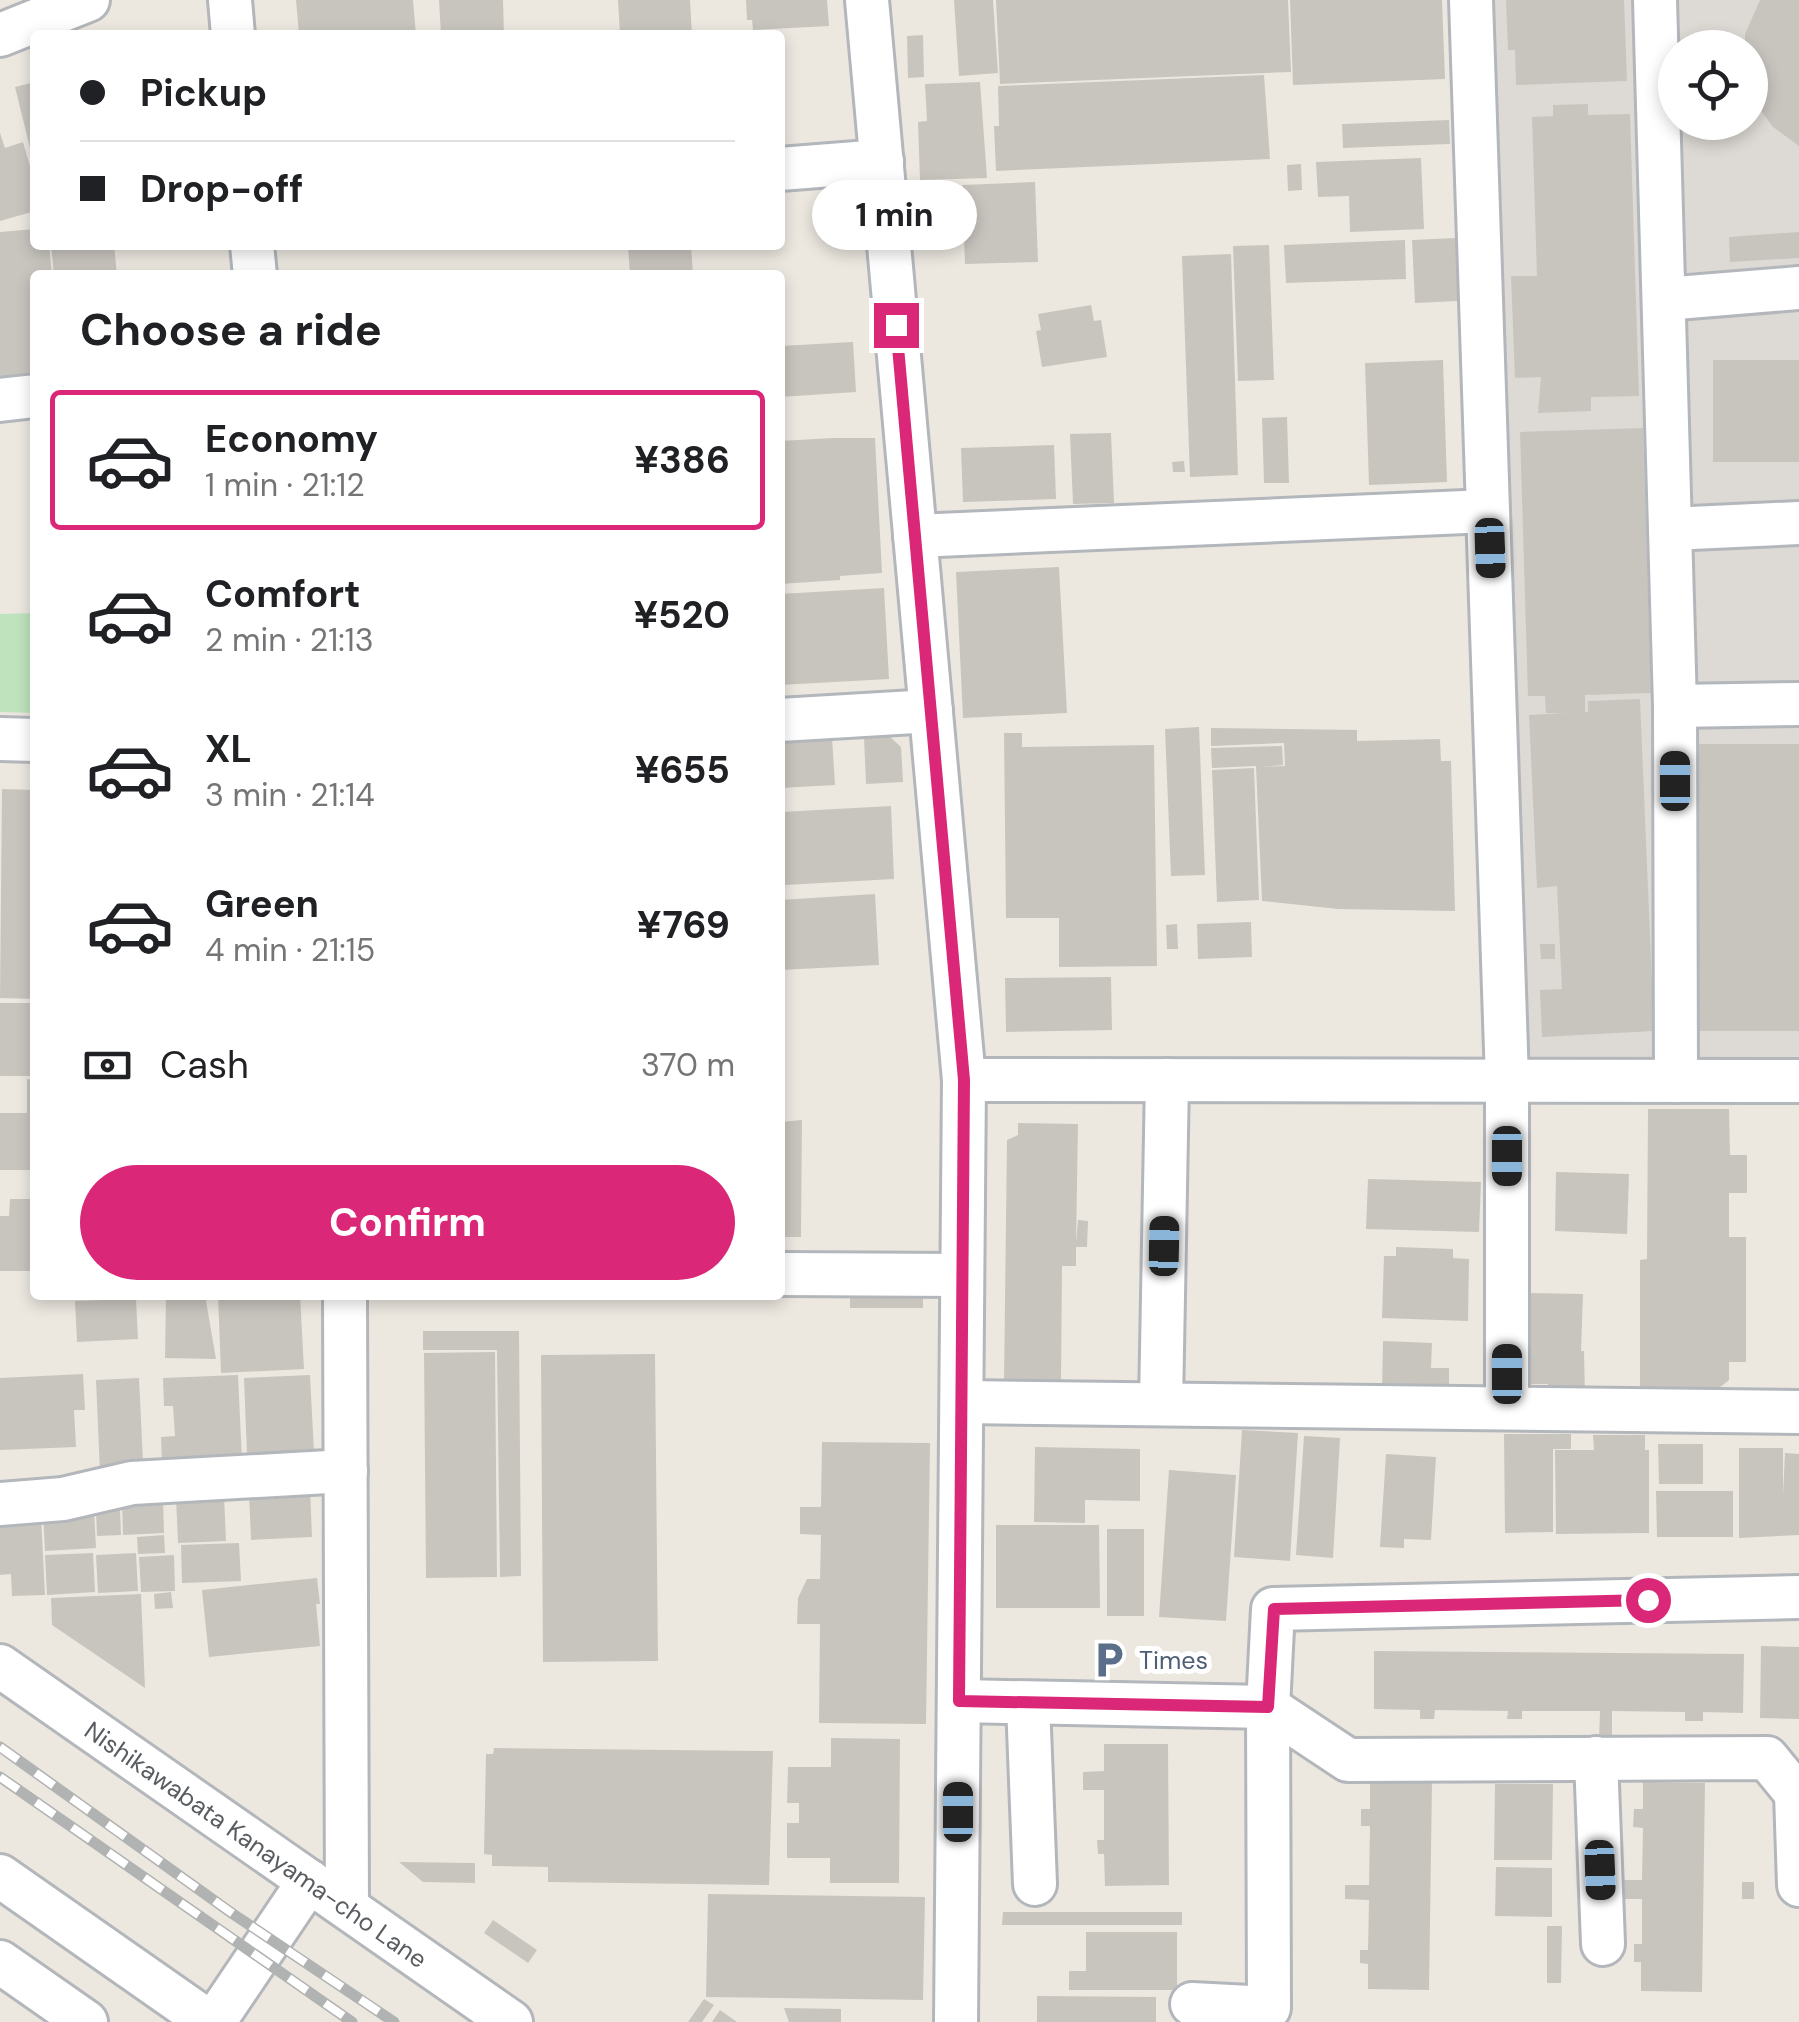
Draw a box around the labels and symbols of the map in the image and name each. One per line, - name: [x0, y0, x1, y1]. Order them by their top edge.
- callout: 1 min: [814, 180, 978, 250]
- route end: [874, 303, 919, 348]
- car: [1474, 517, 1506, 579]
- car: [1660, 751, 1690, 811]
- car: [1492, 1126, 1522, 1186]
- car: [1148, 1216, 1180, 1276]
- car: [1492, 1344, 1522, 1404]
- route start: [1626, 1578, 1671, 1623]
- parking icon: Times: [1088, 1639, 1130, 1681]
- place label: Times: [1139, 1644, 1208, 1677]
- street label: Nishikawabata Kanayama-cho Lane: [78, 1714, 434, 1976]
- car: [943, 1782, 973, 1842]
- car: [1584, 1839, 1616, 1901]

